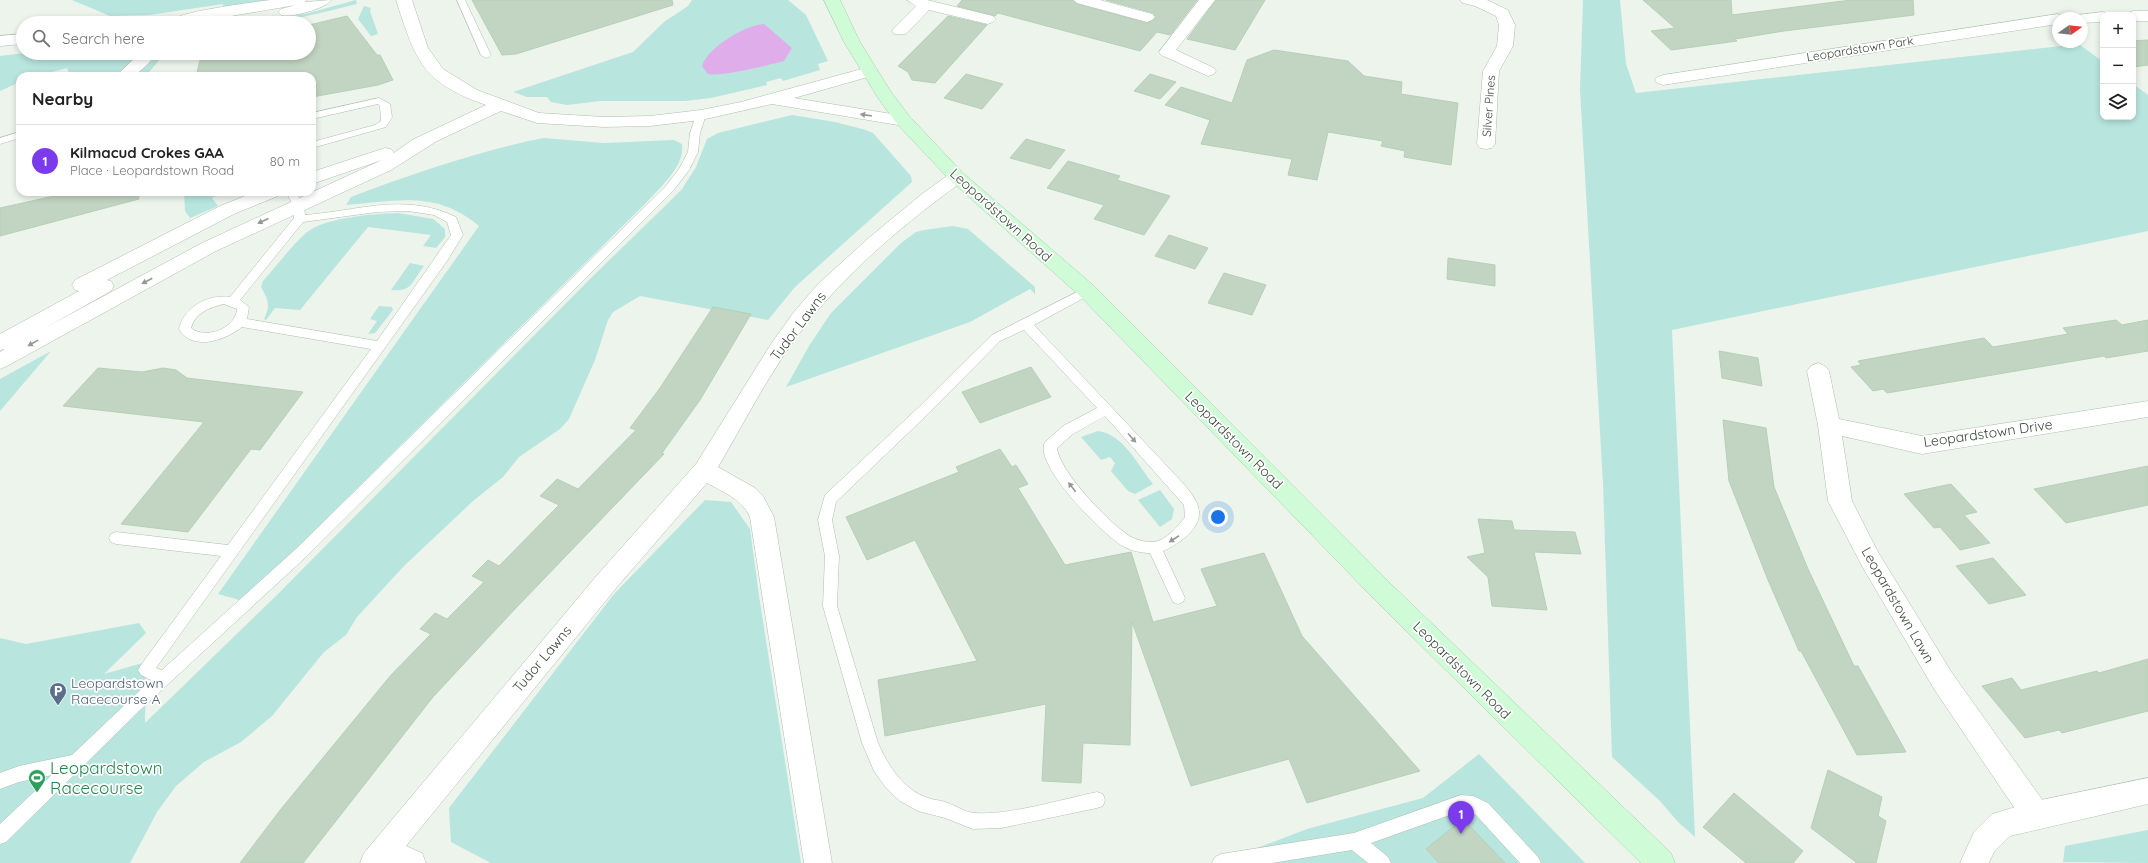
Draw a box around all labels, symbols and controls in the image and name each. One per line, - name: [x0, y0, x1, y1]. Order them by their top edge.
- north arrow: [2052, 12, 2088, 48]
- map controls: [2100, 12, 2136, 120]
- button: +: [2100, 12, 2136, 48]
- search box: [16, 16, 316, 60]
- icon: search: [30, 27, 52, 49]
- text: Search here: [62, 29, 145, 48]
- street label: Leopardstown Park: [1805, 33, 1914, 64]
- button: −: [2100, 48, 2136, 84]
- street label: Silver Pines: [1479, 74, 1498, 137]
- button: layers: [2100, 84, 2136, 120]
- text: Nearby: [32, 88, 93, 109]
- one-way arrow: [860, 112, 872, 118]
- text: Kilmacud Crokes GAA: [70, 143, 224, 162]
- text: 1: [42, 153, 48, 169]
- text: 80 m: [270, 153, 300, 169]
- text: Place · Leopardstown Road: [70, 162, 234, 178]
- street label: Leopardstown Road: [946, 164, 1056, 266]
- one-way arrow: [257, 218, 268, 224]
- one-way arrow: [141, 277, 153, 284]
- street label: Tudor Lawns: [766, 288, 830, 364]
- one-way arrow: [27, 340, 39, 346]
- street label: Leopardstown Road: [1181, 387, 1287, 493]
- street label: Leopardstown Drive: [1922, 415, 2054, 451]
- one-way arrow: [1128, 433, 1137, 443]
- one-way arrow: [1067, 481, 1076, 492]
- your location: [1208, 507, 1228, 527]
- one-way arrow: [1168, 535, 1180, 542]
- street label: Leopardstown Lawn: [1857, 544, 1939, 666]
- street label: Leopardstown Road: [1409, 617, 1515, 723]
- street label: Tudor Lawns: [509, 622, 575, 696]
- place label: Leopardstown Racecourse A: [71, 674, 164, 708]
- parking icon: Leopardstown Racecourse A: [48, 681, 68, 706]
- place label: Leopardstown Racecourse: [50, 757, 163, 798]
- sports icon: Leopardstown Racecourse: [27, 768, 47, 793]
- pin: 1: [1448, 801, 1474, 834]

